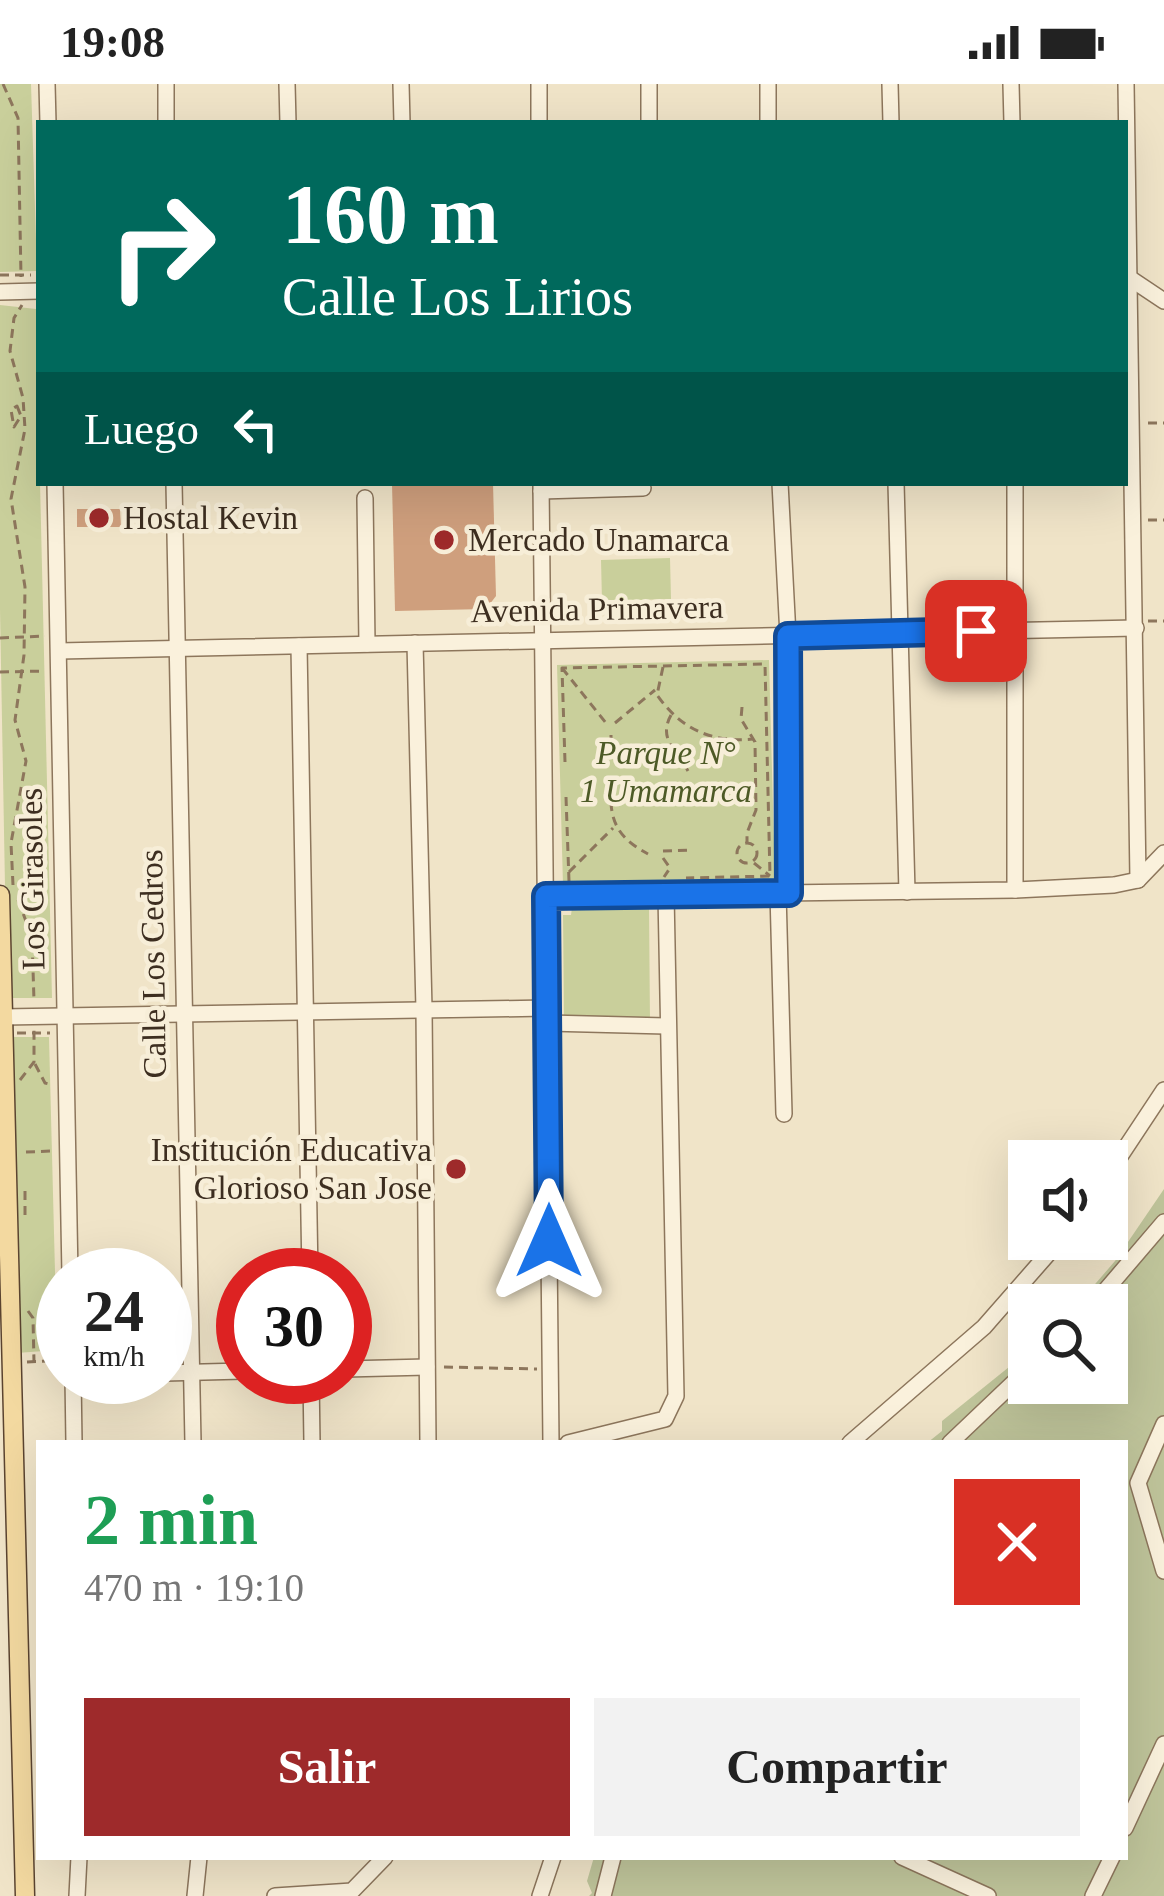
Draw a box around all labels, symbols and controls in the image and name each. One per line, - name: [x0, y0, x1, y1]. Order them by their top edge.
- text: 19:08: [60, 17, 165, 67]
- icon: right: [84, 168, 240, 324]
- text: 160 m: [282, 168, 499, 261]
- text: Calle Los Lirios: [282, 267, 633, 327]
- icon: left: [223, 396, 289, 462]
- text: Luego: [84, 404, 199, 454]
- place label: Hostal Kevin: [123, 500, 298, 536]
- marker: Hostal Kevin: [86, 505, 112, 531]
- place label: Mercado Unamarca: [468, 522, 729, 558]
- marker: Mercado Unamarca: [431, 527, 457, 553]
- pin: [925, 580, 1027, 682]
- street label: Avenida Primavera: [470, 589, 724, 629]
- icon: arrive: [943, 598, 1009, 664]
- park label: Parque N° 1 Umamarca: [580, 735, 752, 809]
- street label: Los Girasoles: [12, 788, 52, 970]
- street label: Calle Los Cedros: [133, 849, 173, 1079]
- place label: Institución Educativa Glorioso San Jose: [151, 1132, 432, 1206]
- map controls: [1008, 1140, 1128, 1404]
- button: sound: [1008, 1140, 1128, 1260]
- marker: Institución Educativa Glorioso San Jose: [443, 1156, 469, 1182]
- position arrow: [486, 1178, 612, 1304]
- speed limit sign: 30: [216, 1248, 372, 1404]
- text: 24: [84, 1278, 144, 1344]
- button: search: [1008, 1284, 1128, 1404]
- text: km/h: [83, 1339, 145, 1372]
- button: close: [954, 1479, 1080, 1605]
- text: 2 min: [84, 1480, 258, 1560]
- text: 470 m · 19:10: [84, 1566, 304, 1609]
- button: Salir: [84, 1698, 570, 1836]
- button: Compartir: [594, 1698, 1080, 1836]

